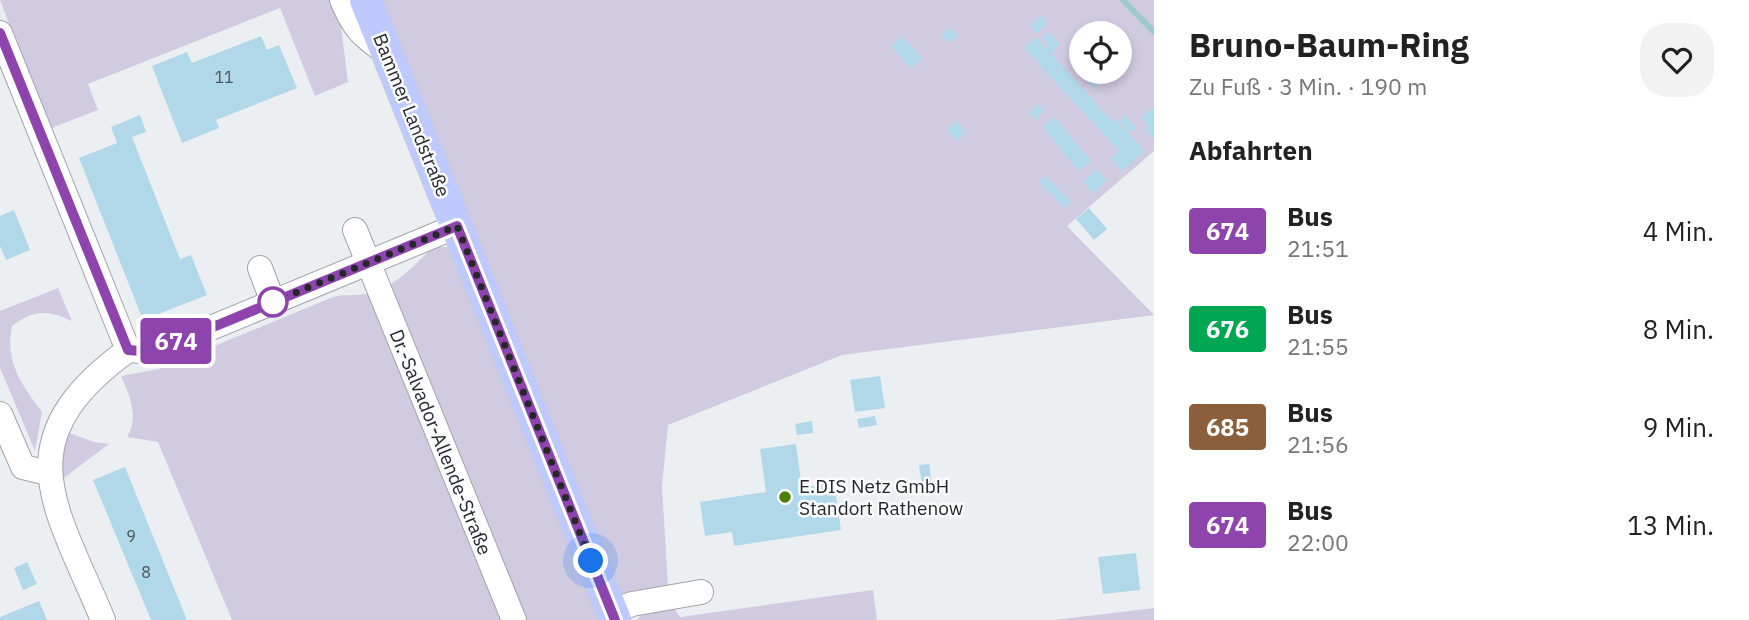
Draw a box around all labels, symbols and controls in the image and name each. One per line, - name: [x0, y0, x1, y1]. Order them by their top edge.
- map controls: [1069, 21, 1132, 84]
- button: locate: [1069, 21, 1132, 84]
- text: Bruno-Baum-Ring: [1189, 23, 1469, 66]
- button: heart: [1640, 23, 1714, 97]
- street label: Bammer Landstraße: [368, 30, 456, 200]
- house number: 11: [214, 67, 234, 87]
- text: Zu Fuß · 3 Min. · 190 m: [1189, 71, 1427, 101]
- text: Abfahrten: [1189, 133, 1313, 167]
- text: Bus: [1287, 199, 1333, 233]
- text: 4 Min.: [1643, 214, 1714, 248]
- text: 674: [1206, 215, 1249, 247]
- text: 21:51: [1287, 233, 1349, 263]
- unlabelled marker: [258, 287, 288, 317]
- text: Bus: [1287, 297, 1333, 331]
- text: 8 Min.: [1643, 312, 1714, 346]
- text: 676: [1206, 313, 1249, 345]
- line badge: 674: [136, 318, 216, 364]
- text: 674: [154, 325, 198, 357]
- street label: Dr.-Salvador-Allende-Straße: [385, 326, 497, 558]
- text: 21:55: [1287, 331, 1349, 361]
- text: Bus: [1287, 395, 1333, 429]
- text: 9 Min.: [1643, 410, 1714, 444]
- text: 685: [1206, 411, 1249, 443]
- text: 21:56: [1287, 429, 1349, 459]
- place label: E.DIS Netz GmbH Standort Rathenow: [799, 474, 963, 520]
- marker: E.DIS Netz GmbH Standort Rathenow: [777, 489, 793, 505]
- text: Bus: [1287, 493, 1333, 527]
- text: 13 Min.: [1627, 508, 1714, 542]
- text: 674: [1206, 509, 1249, 541]
- house number: 9: [126, 526, 136, 546]
- text: 22:00: [1287, 527, 1349, 557]
- your location: [573, 543, 608, 578]
- house number: 8: [141, 562, 151, 582]

